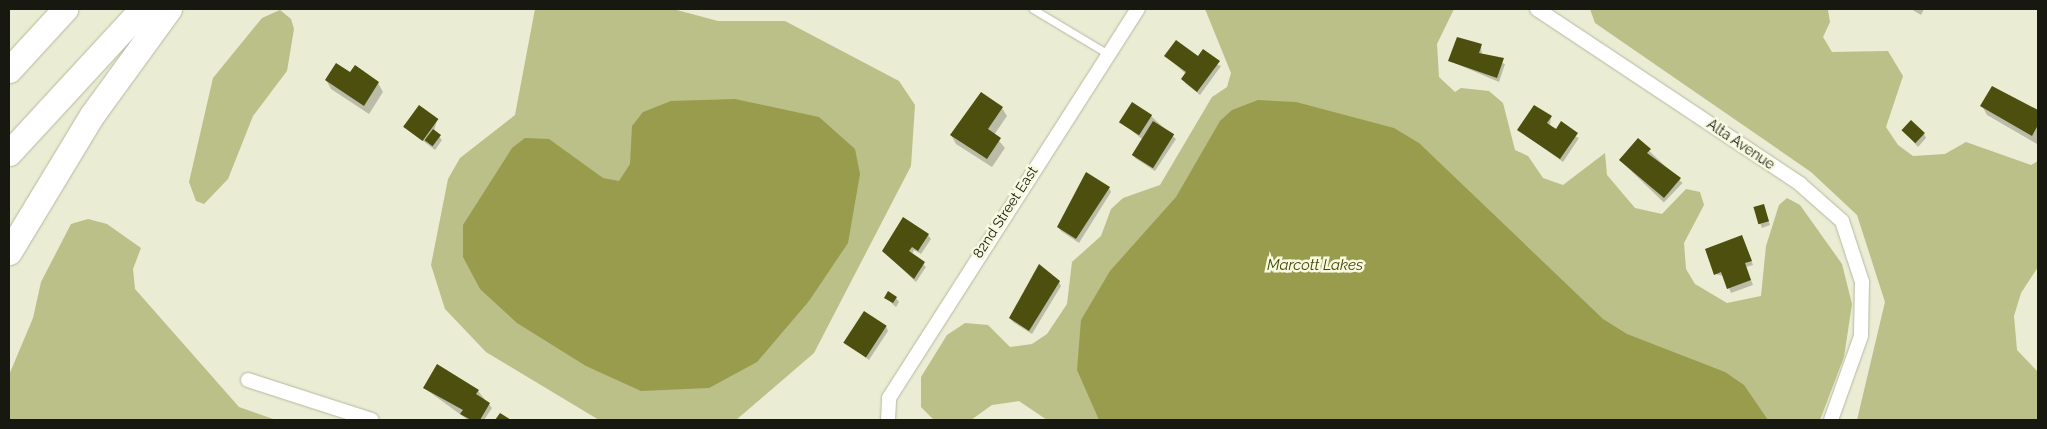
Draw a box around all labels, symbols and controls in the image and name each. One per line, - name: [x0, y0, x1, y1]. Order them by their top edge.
- street label: Alta Avenue: [1704, 115, 1778, 173]
- street label: 82nd Street East: [969, 163, 1041, 261]
- water label: Marcott Lakes: [1267, 257, 1363, 275]

